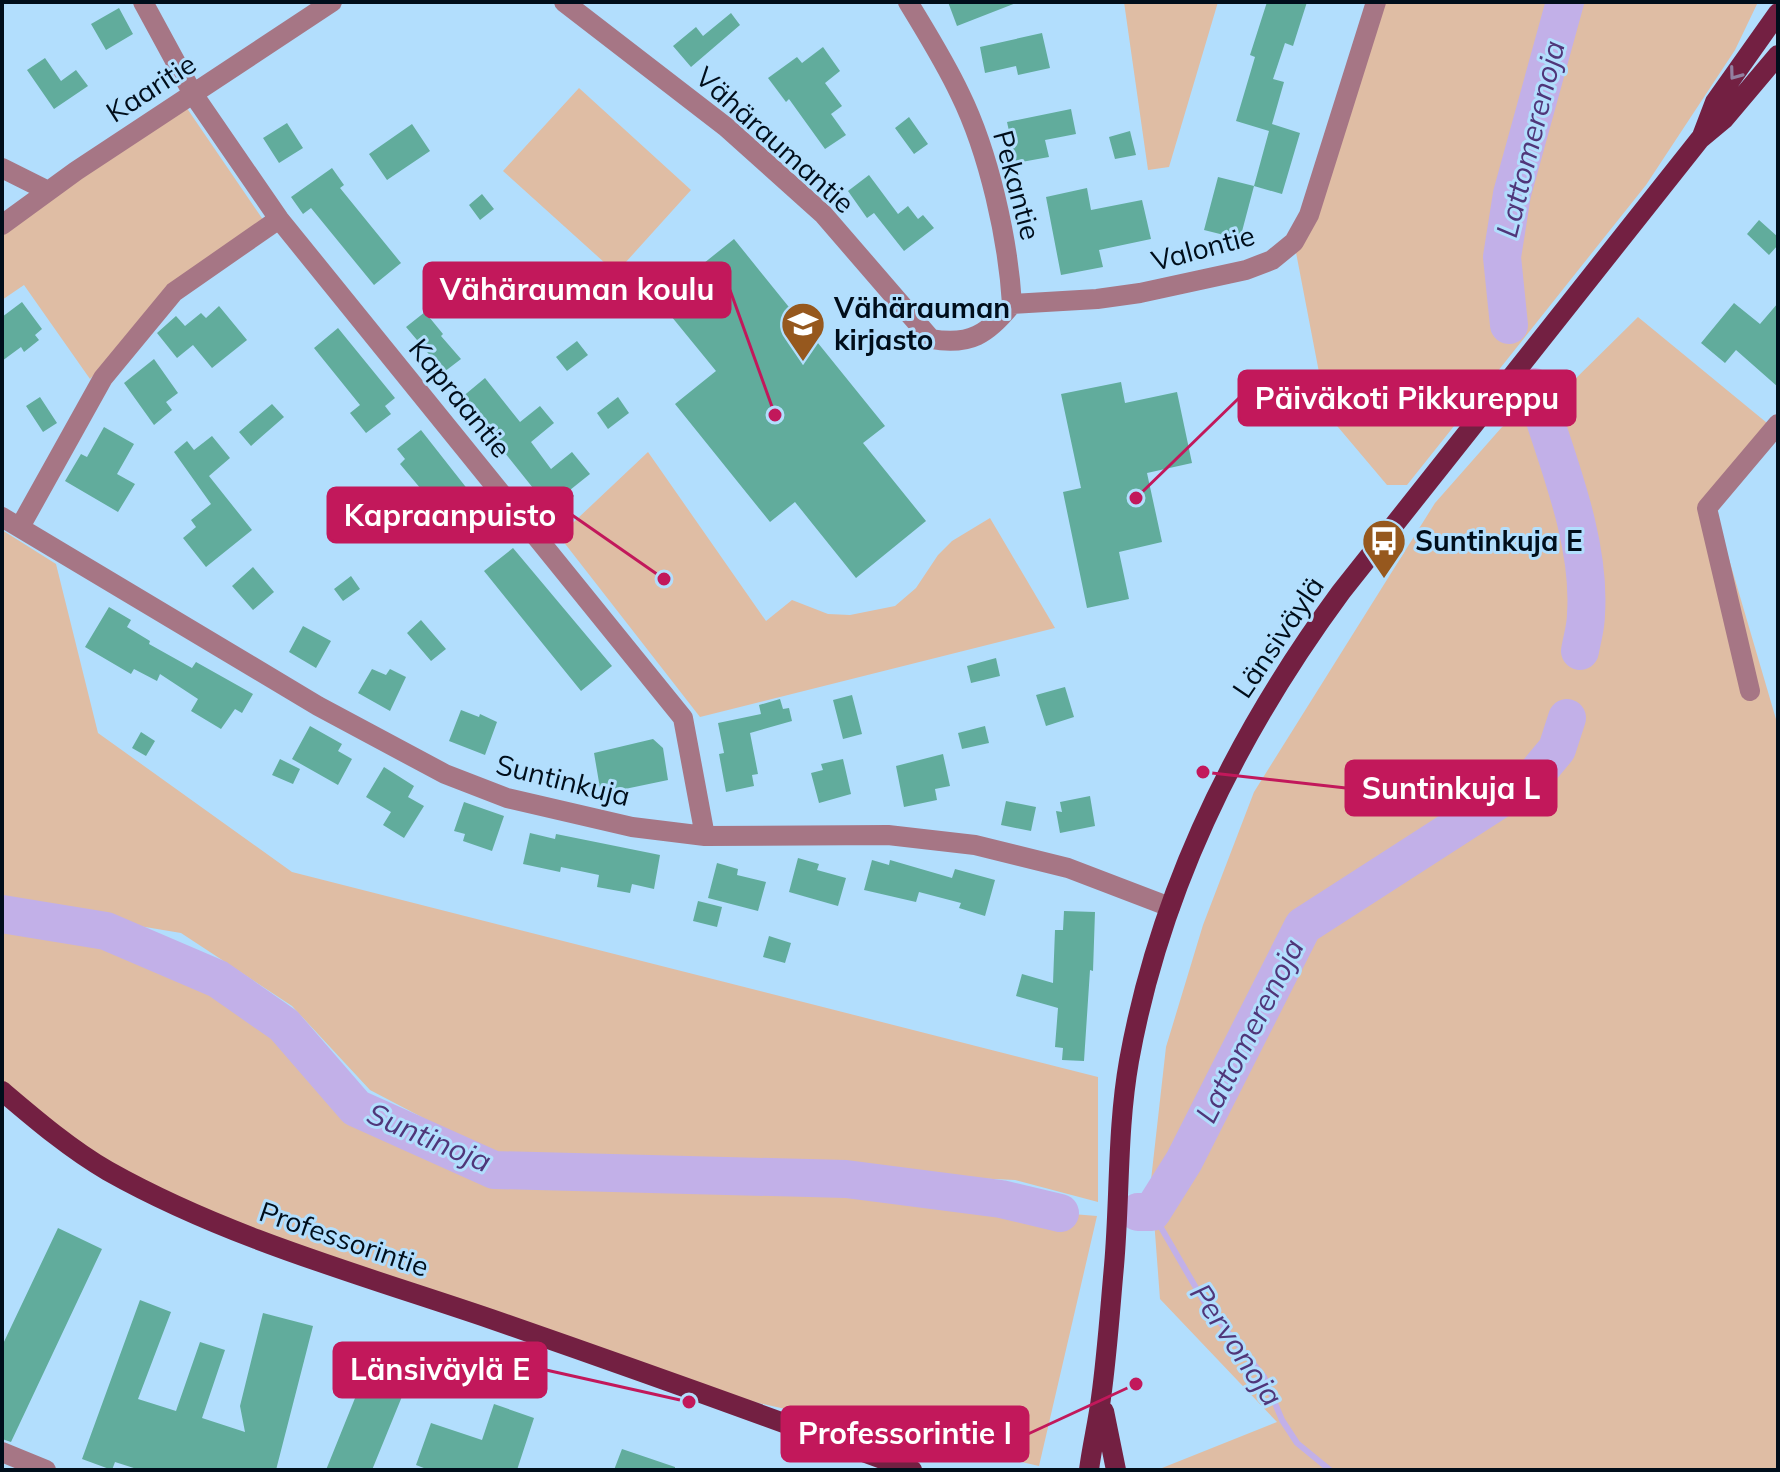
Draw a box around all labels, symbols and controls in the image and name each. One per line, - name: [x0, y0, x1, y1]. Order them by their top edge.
- water label: Lattomerenoja: [1487, 36, 1573, 241]
- street label: Kaaritie: [99, 46, 202, 129]
- street label: Vähäraumantie: [689, 59, 862, 220]
- one-way arrow: [1730, 66, 1745, 80]
- street label: Pekantie: [986, 126, 1049, 244]
- street label: Valontie: [1147, 217, 1258, 278]
- callout: Vähärauman koulu: [424, 263, 730, 317]
- text: Vähärauman koulu: [439, 270, 714, 308]
- place label: Vähärauman kirjasto: [833, 290, 1010, 357]
- school or university icon: Vähärauman kirjasto: [779, 300, 827, 363]
- street label: Kapraantie: [402, 331, 519, 464]
- callout: Päiväkoti Pikkureppu: [1239, 371, 1575, 425]
- text: Päiväkoti Pikkureppu: [1255, 379, 1559, 417]
- callout: Kapraanpuisto: [328, 488, 572, 542]
- text: Kapraanpuisto: [344, 496, 556, 534]
- bus stop icon: Suntinkuja E: [1360, 517, 1408, 580]
- place label: Suntinkuja E: [1415, 523, 1583, 558]
- street label: Länsiväylä: [1224, 569, 1331, 704]
- street label: Suntinkuja: [492, 746, 634, 813]
- callout: Suntinkuja L: [1346, 761, 1556, 815]
- text: Suntinkuja L: [1362, 769, 1540, 807]
- water label: Lattomerenoja: [1186, 932, 1312, 1129]
- water label: Suntinoja: [362, 1094, 497, 1180]
- street label: Professorintie: [255, 1193, 433, 1284]
- water label: Pervonoja: [1182, 1276, 1292, 1413]
- callout: Länsiväylä E: [334, 1343, 546, 1397]
- text: Länsiväylä E: [350, 1350, 530, 1388]
- callout: Professorintie I: [782, 1407, 1028, 1461]
- text: Professorintie I: [798, 1414, 1012, 1452]

